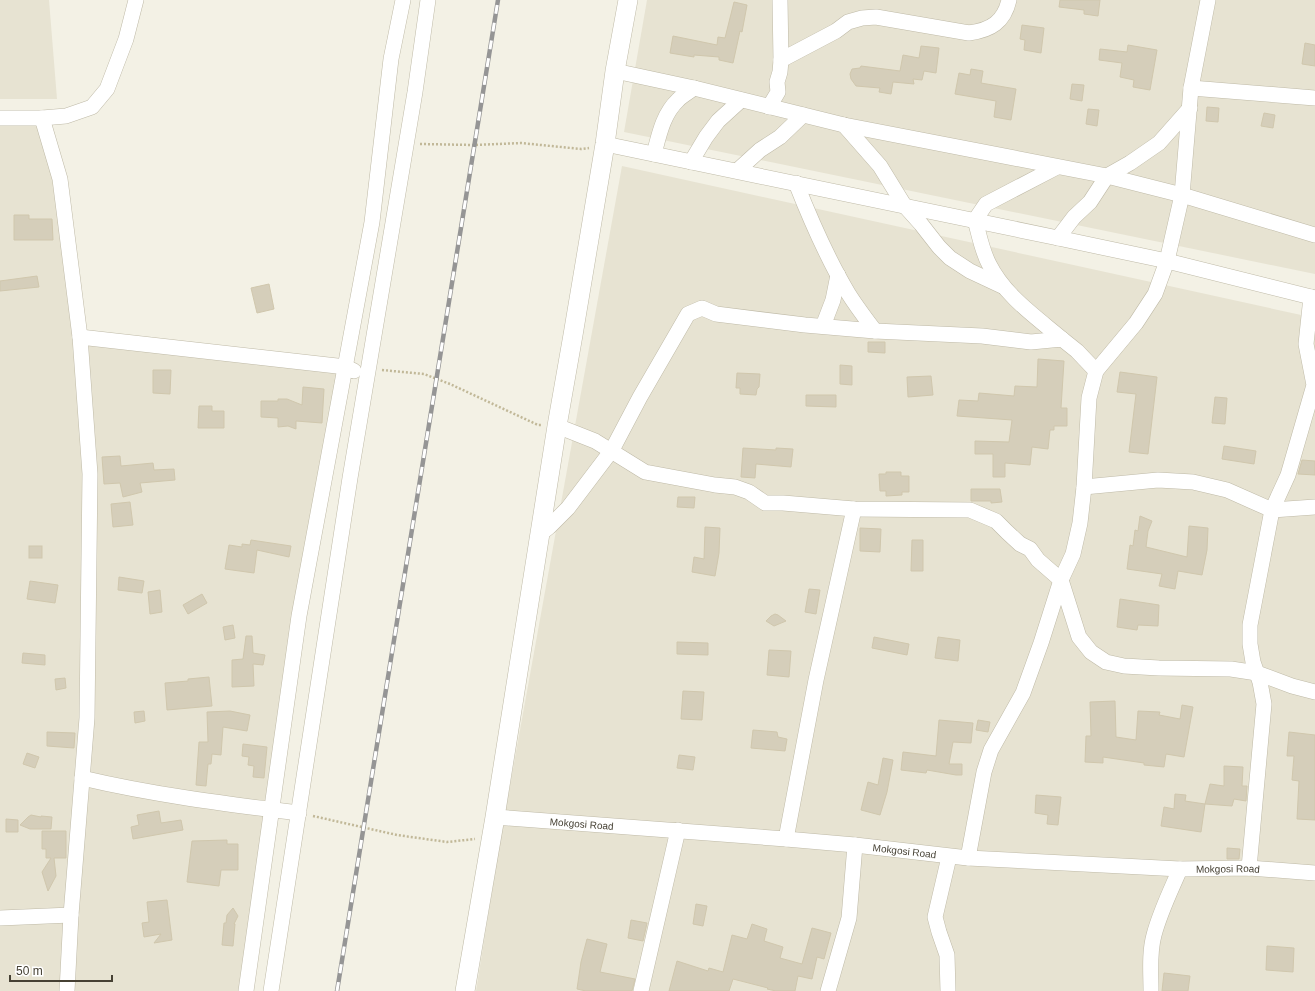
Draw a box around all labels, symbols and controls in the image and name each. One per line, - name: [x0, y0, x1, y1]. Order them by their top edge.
- street label: Mokgosi Road: [549, 816, 614, 831]
- street label: Mokgosi Road: [872, 842, 937, 860]
- street label: Mokgosi Road: [1196, 862, 1260, 874]
- scale bar: [10, 957, 112, 983]
- text: 50 m: [16, 964, 43, 978]

